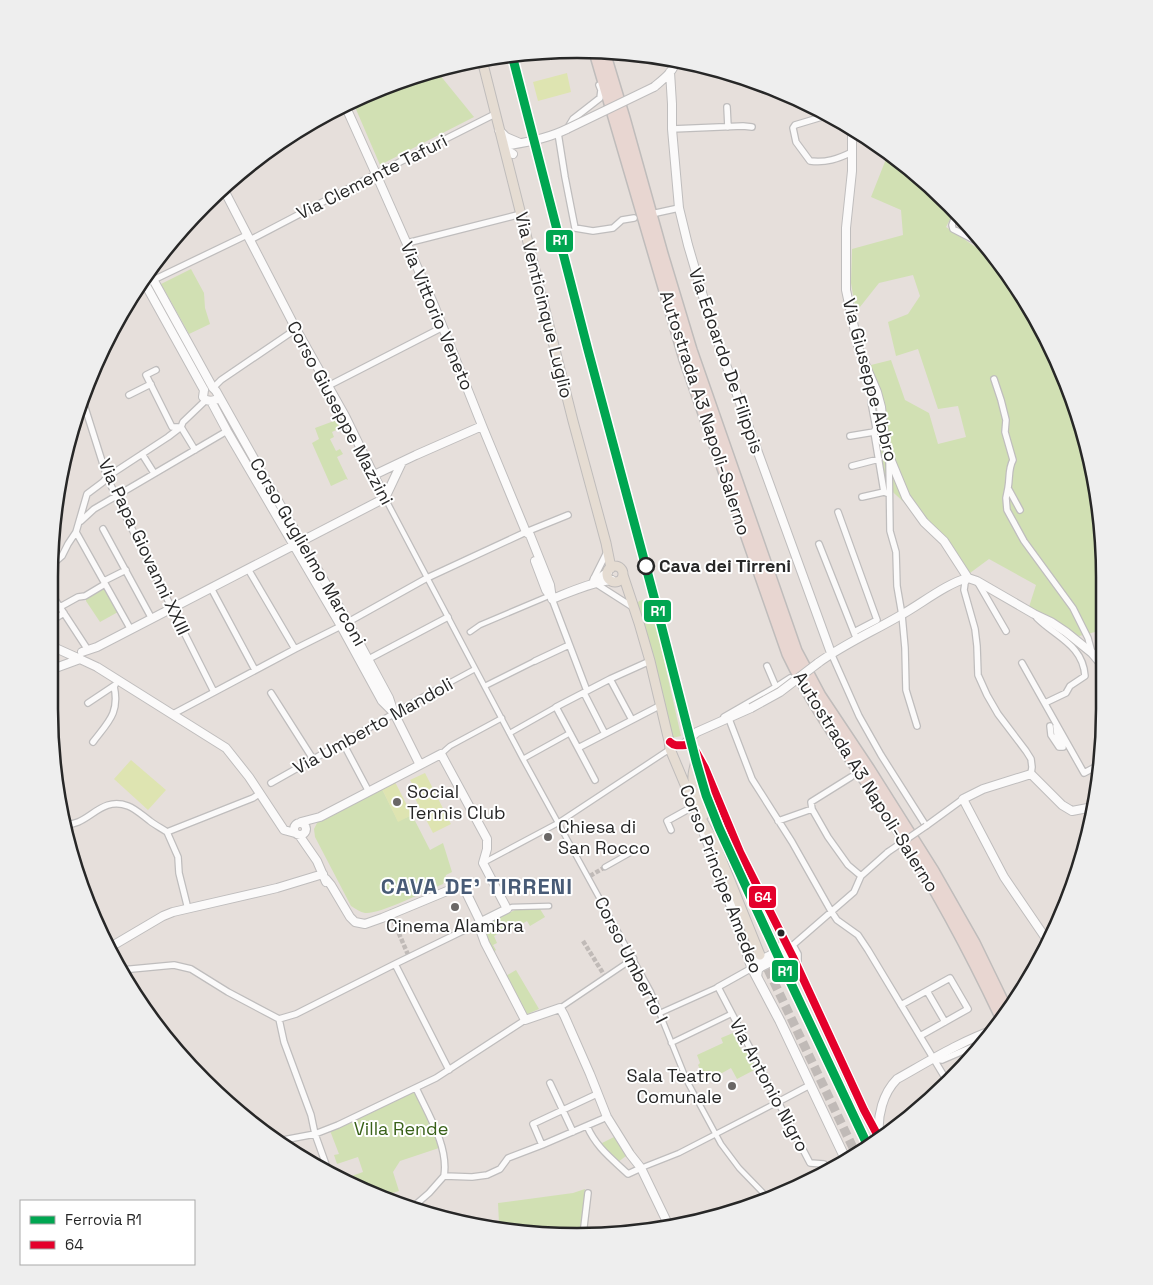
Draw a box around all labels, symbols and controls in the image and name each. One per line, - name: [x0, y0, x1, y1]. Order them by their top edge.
- street label: Via Clemente Tafuri: [293, 129, 451, 224]
- street label: Via Venticinque Luglio: [510, 209, 579, 400]
- line badge: R1: [545, 229, 574, 253]
- text: R1: [552, 231, 568, 249]
- street label: Via Vittorio Veneto: [396, 238, 479, 394]
- street label: Via Edoardo De Filippis: [684, 265, 769, 457]
- street label: Autostrada A3 Napoli-Salerno: [655, 287, 756, 538]
- street label: Via Giuseppe Abbro: [838, 296, 903, 464]
- street label: Corso Giuseppe Mazzini: [282, 317, 399, 509]
- street label: Corso Guglielmo Marconi: [245, 453, 372, 650]
- street label: Via Papa Giovanni XXIII: [93, 455, 195, 639]
- place label: Cava dei Tirreni: [659, 554, 791, 577]
- marker: Cava dei Tirreni: [637, 557, 655, 575]
- line badge: R1: [643, 599, 672, 623]
- text: R1: [650, 602, 666, 620]
- street label: Autostrada A3 Napoli-Salerno: [789, 667, 944, 896]
- street label: Via Umberto Mandoli: [289, 672, 457, 779]
- place label: Social Tennis Club: [407, 780, 506, 824]
- street label: Corso Principe Amedeo: [675, 781, 768, 976]
- marker: Social Tennis Club: [391, 796, 403, 808]
- place label: Chiesa di San Rocco: [558, 815, 650, 859]
- marker: Chiesa di San Rocco: [542, 831, 554, 843]
- district label: CAVA DE' TIRRENI: [381, 872, 573, 900]
- line badge: 64: [748, 885, 777, 909]
- text: 64: [754, 888, 772, 906]
- street label: Corso Umberto I: [590, 893, 673, 1027]
- marker: Cinema Alambra: [449, 901, 461, 913]
- place label: Cinema Alambra: [386, 914, 524, 937]
- unlabelled marker: [776, 928, 786, 938]
- line badge: R1: [771, 959, 799, 983]
- text: R1: [777, 962, 793, 980]
- street label: Via Antonio Nigro: [725, 1014, 814, 1156]
- place label: Sala Teatro Comunale: [627, 1064, 722, 1108]
- marker: Sala Teatro Comunale: [726, 1080, 738, 1092]
- park label: Villa Rende: [354, 1117, 448, 1140]
- legend: [20, 1200, 195, 1265]
- text: Ferrovia R1: [65, 1210, 142, 1229]
- text: 64: [65, 1235, 84, 1254]

